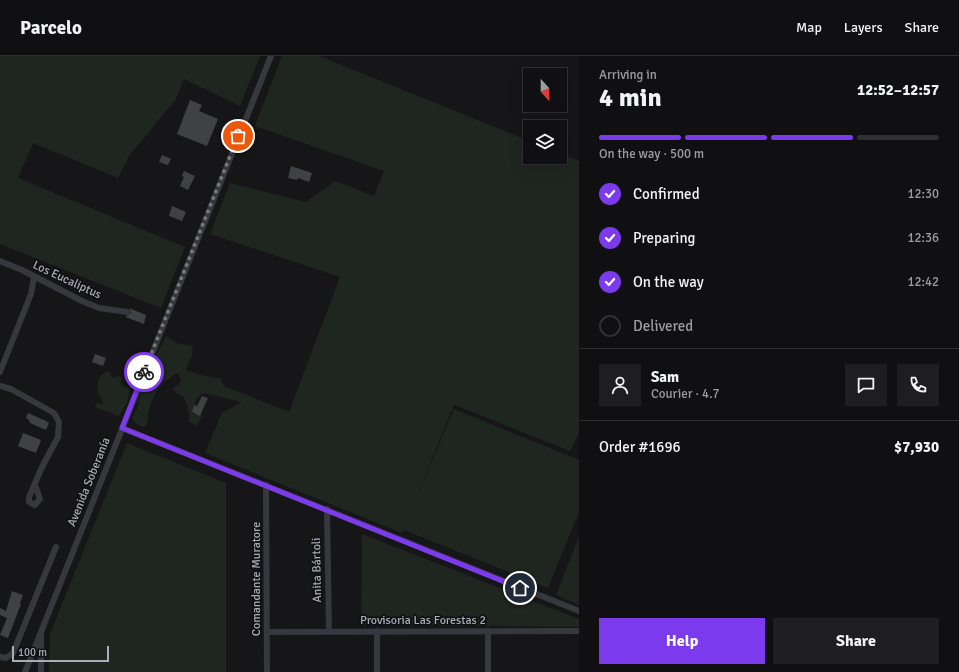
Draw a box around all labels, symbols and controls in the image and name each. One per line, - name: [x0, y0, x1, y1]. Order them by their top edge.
- text: Parcelo: [20, 16, 82, 40]
- text: Map: [796, 19, 822, 36]
- text: Layers: [844, 19, 883, 36]
- text: Share: [905, 19, 939, 36]
- text: Arriving in: [599, 67, 657, 83]
- north arrow: [523, 68, 567, 112]
- map controls: [523, 68, 567, 164]
- text: 12:52–12:57: [857, 81, 939, 99]
- text: 4 min: [599, 82, 662, 114]
- pin: [221, 119, 255, 153]
- button: layers: [523, 120, 567, 164]
- icon: bag: [227, 125, 249, 147]
- text: On the way · 500 m: [599, 146, 704, 162]
- icon: check: [599, 183, 621, 205]
- text: Confirmed: [633, 185, 700, 203]
- text: 12:30: [907, 186, 939, 202]
- icon: check: [599, 227, 621, 249]
- text: Preparing: [633, 229, 696, 247]
- text: 12:36: [907, 230, 939, 246]
- street label: Los Eucaliptus: [30, 258, 104, 302]
- icon: check: [599, 271, 621, 293]
- text: On the way: [633, 273, 704, 291]
- text: 12:42: [907, 274, 939, 290]
- text: Delivered: [633, 317, 693, 335]
- courier: [124, 352, 164, 392]
- icon: bike: [133, 361, 155, 383]
- button: person: [599, 364, 641, 406]
- button: chat: [845, 364, 887, 406]
- button: phone: [897, 364, 939, 406]
- text: Sam: [651, 368, 679, 386]
- text: Courier · 4.7: [651, 386, 720, 402]
- street label: Avenida Soberanía: [64, 435, 114, 529]
- text: Order #1696: [599, 438, 681, 456]
- text: $7,930: [894, 438, 939, 456]
- street label: Comandante Muratore: [249, 522, 264, 636]
- street label: Anita Bártoli: [309, 537, 325, 603]
- pin: [503, 571, 537, 605]
- icon: home: [509, 577, 531, 599]
- street label: Provisoria Las Forestas 2: [360, 613, 486, 628]
- button: Help: [599, 618, 765, 664]
- button: Share: [773, 618, 939, 664]
- scale bar: [12, 644, 109, 663]
- text: 100 m: [18, 646, 47, 659]

